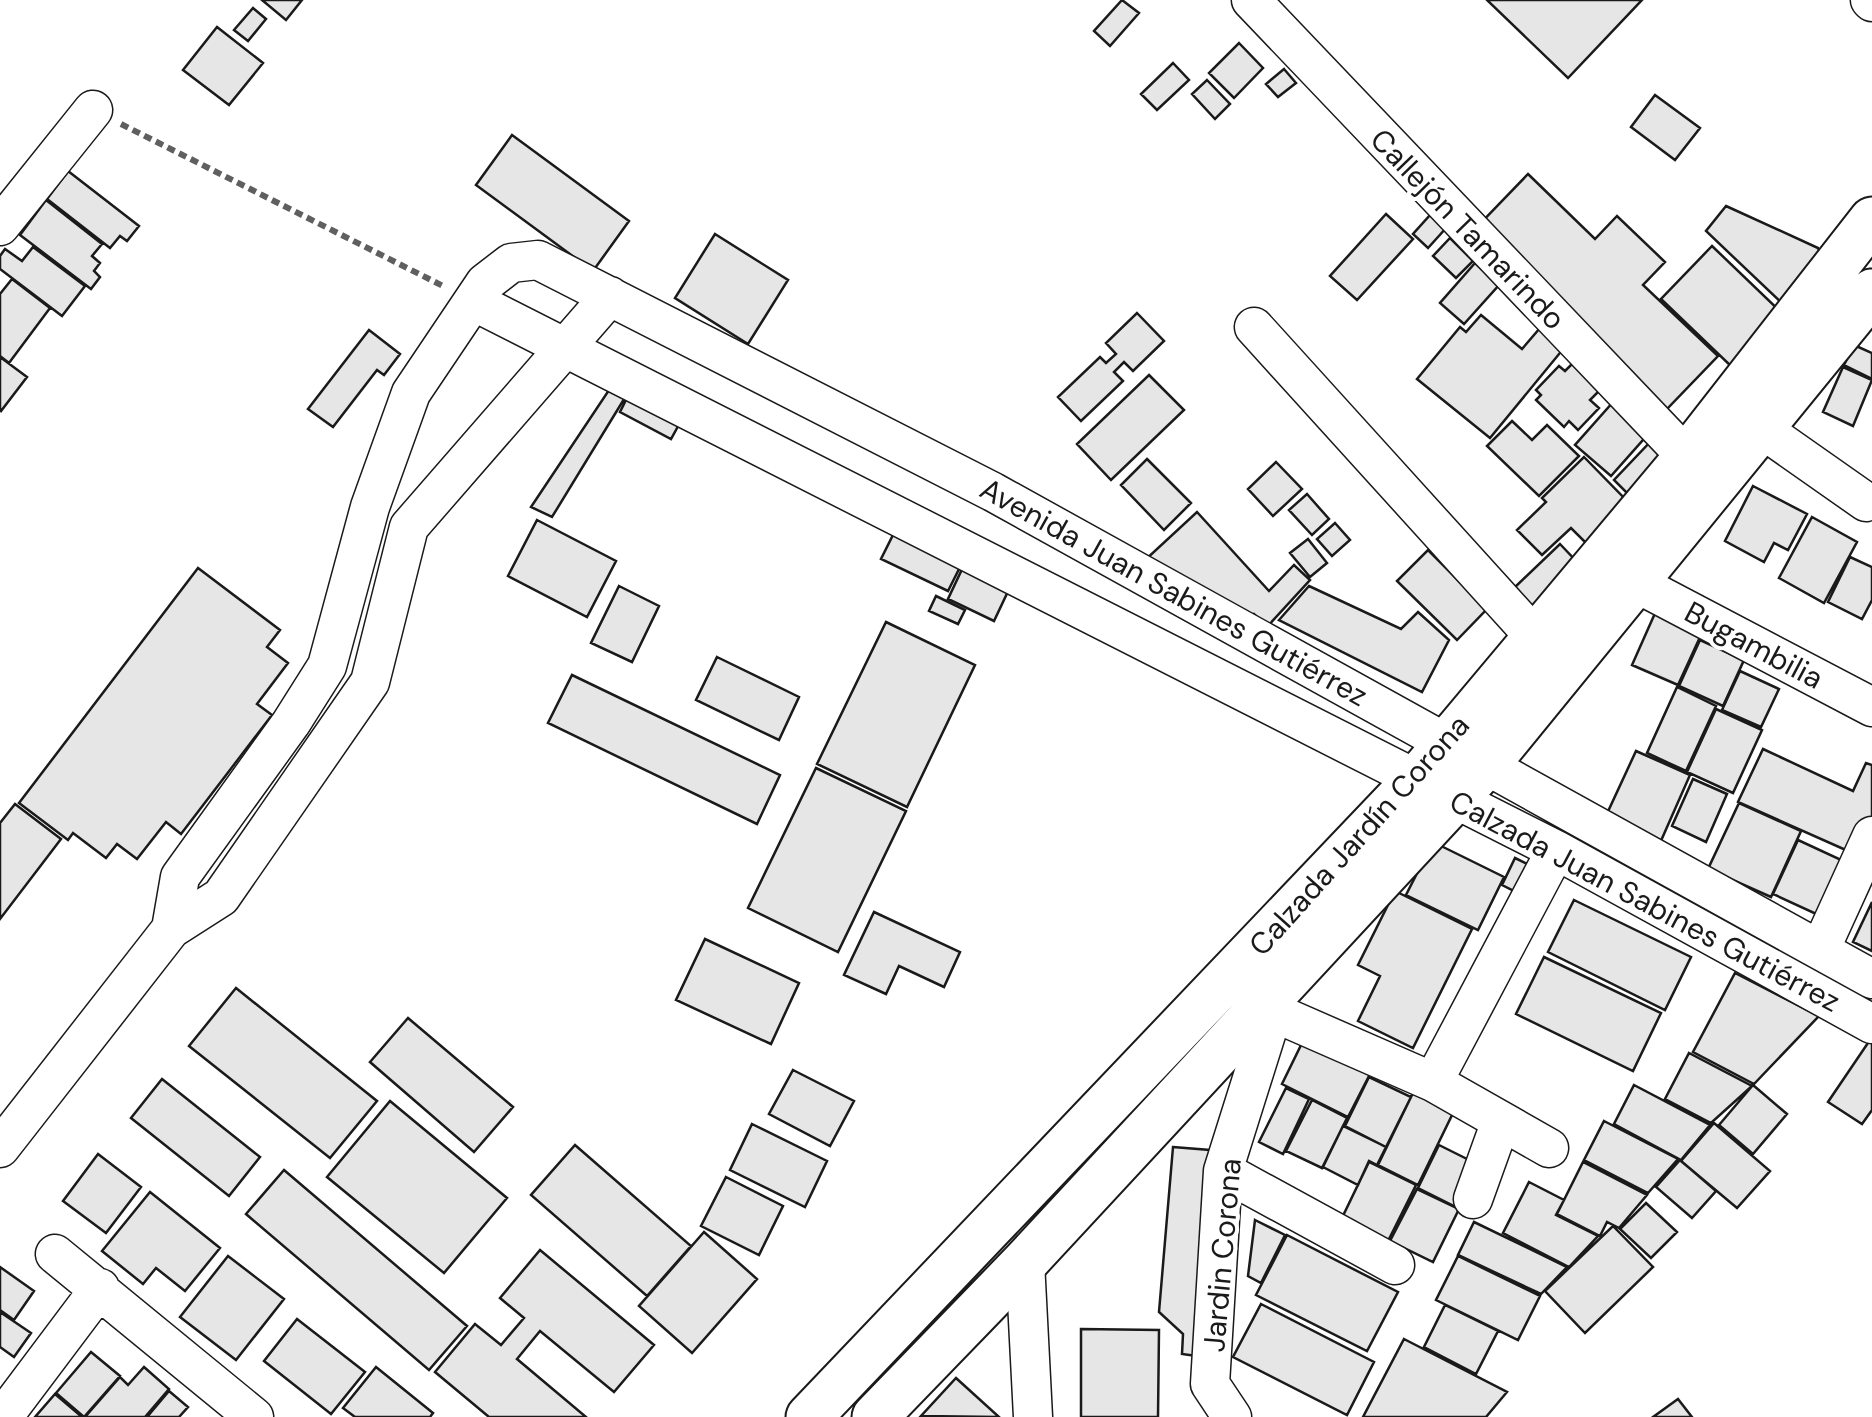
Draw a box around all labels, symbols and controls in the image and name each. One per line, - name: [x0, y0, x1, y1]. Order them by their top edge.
- street label: Callejón Tamarindo: [1362, 120, 1574, 338]
- street label: Avenida Juan Sabines Gutiérrez: [973, 469, 1375, 715]
- street label: Bugambilia: [1678, 592, 1830, 698]
- street label: Calzada Jardín Corona: [1240, 706, 1478, 964]
- street label: Calzada Juan Sabines Gutiérrez: [1443, 781, 1847, 1021]
- street label: Jardin Corona: [1194, 1157, 1250, 1353]

